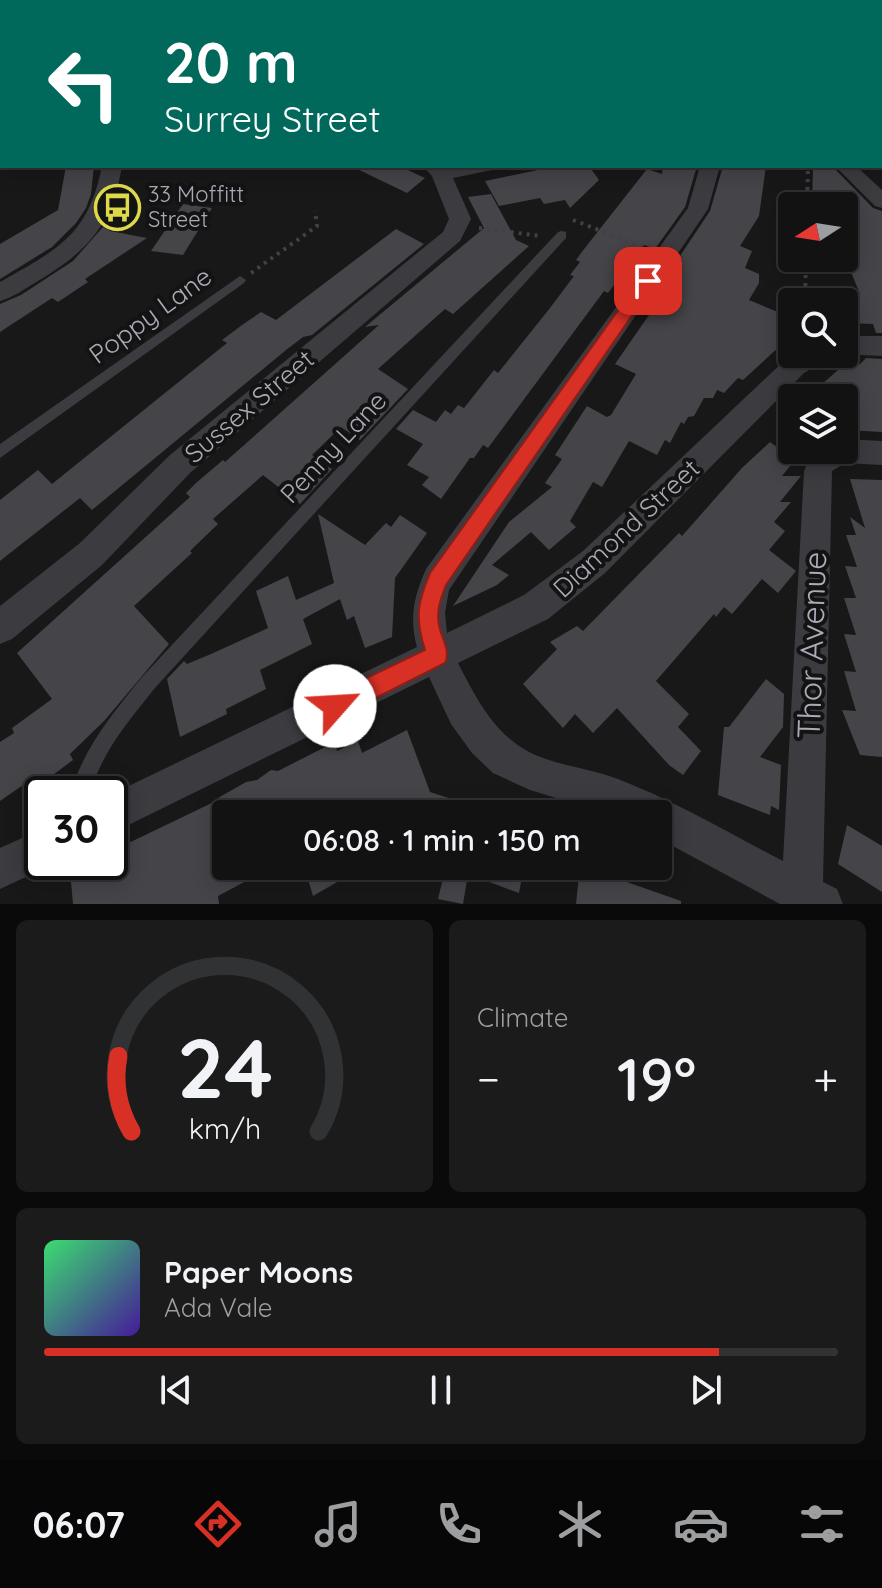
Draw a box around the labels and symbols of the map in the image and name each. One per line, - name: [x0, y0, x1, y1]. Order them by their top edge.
- place label: 33 Moffitt Street: [148, 180, 244, 233]
- bus stop icon: 33 Moffitt Street: [93, 183, 141, 231]
- north arrow: [778, 192, 858, 272]
- pin: [614, 247, 682, 315]
- street label: Poppy Lane: [82, 259, 218, 371]
- street label: Sussex Street: [177, 342, 321, 470]
- street label: Penny Lane: [273, 384, 393, 510]
- street label: Diamond Street: [546, 452, 706, 604]
- street label: Thor Avenue: [788, 551, 834, 739]
- position arrow: [293, 664, 377, 748]
- speed limit sign: 30: [24, 776, 128, 880]

